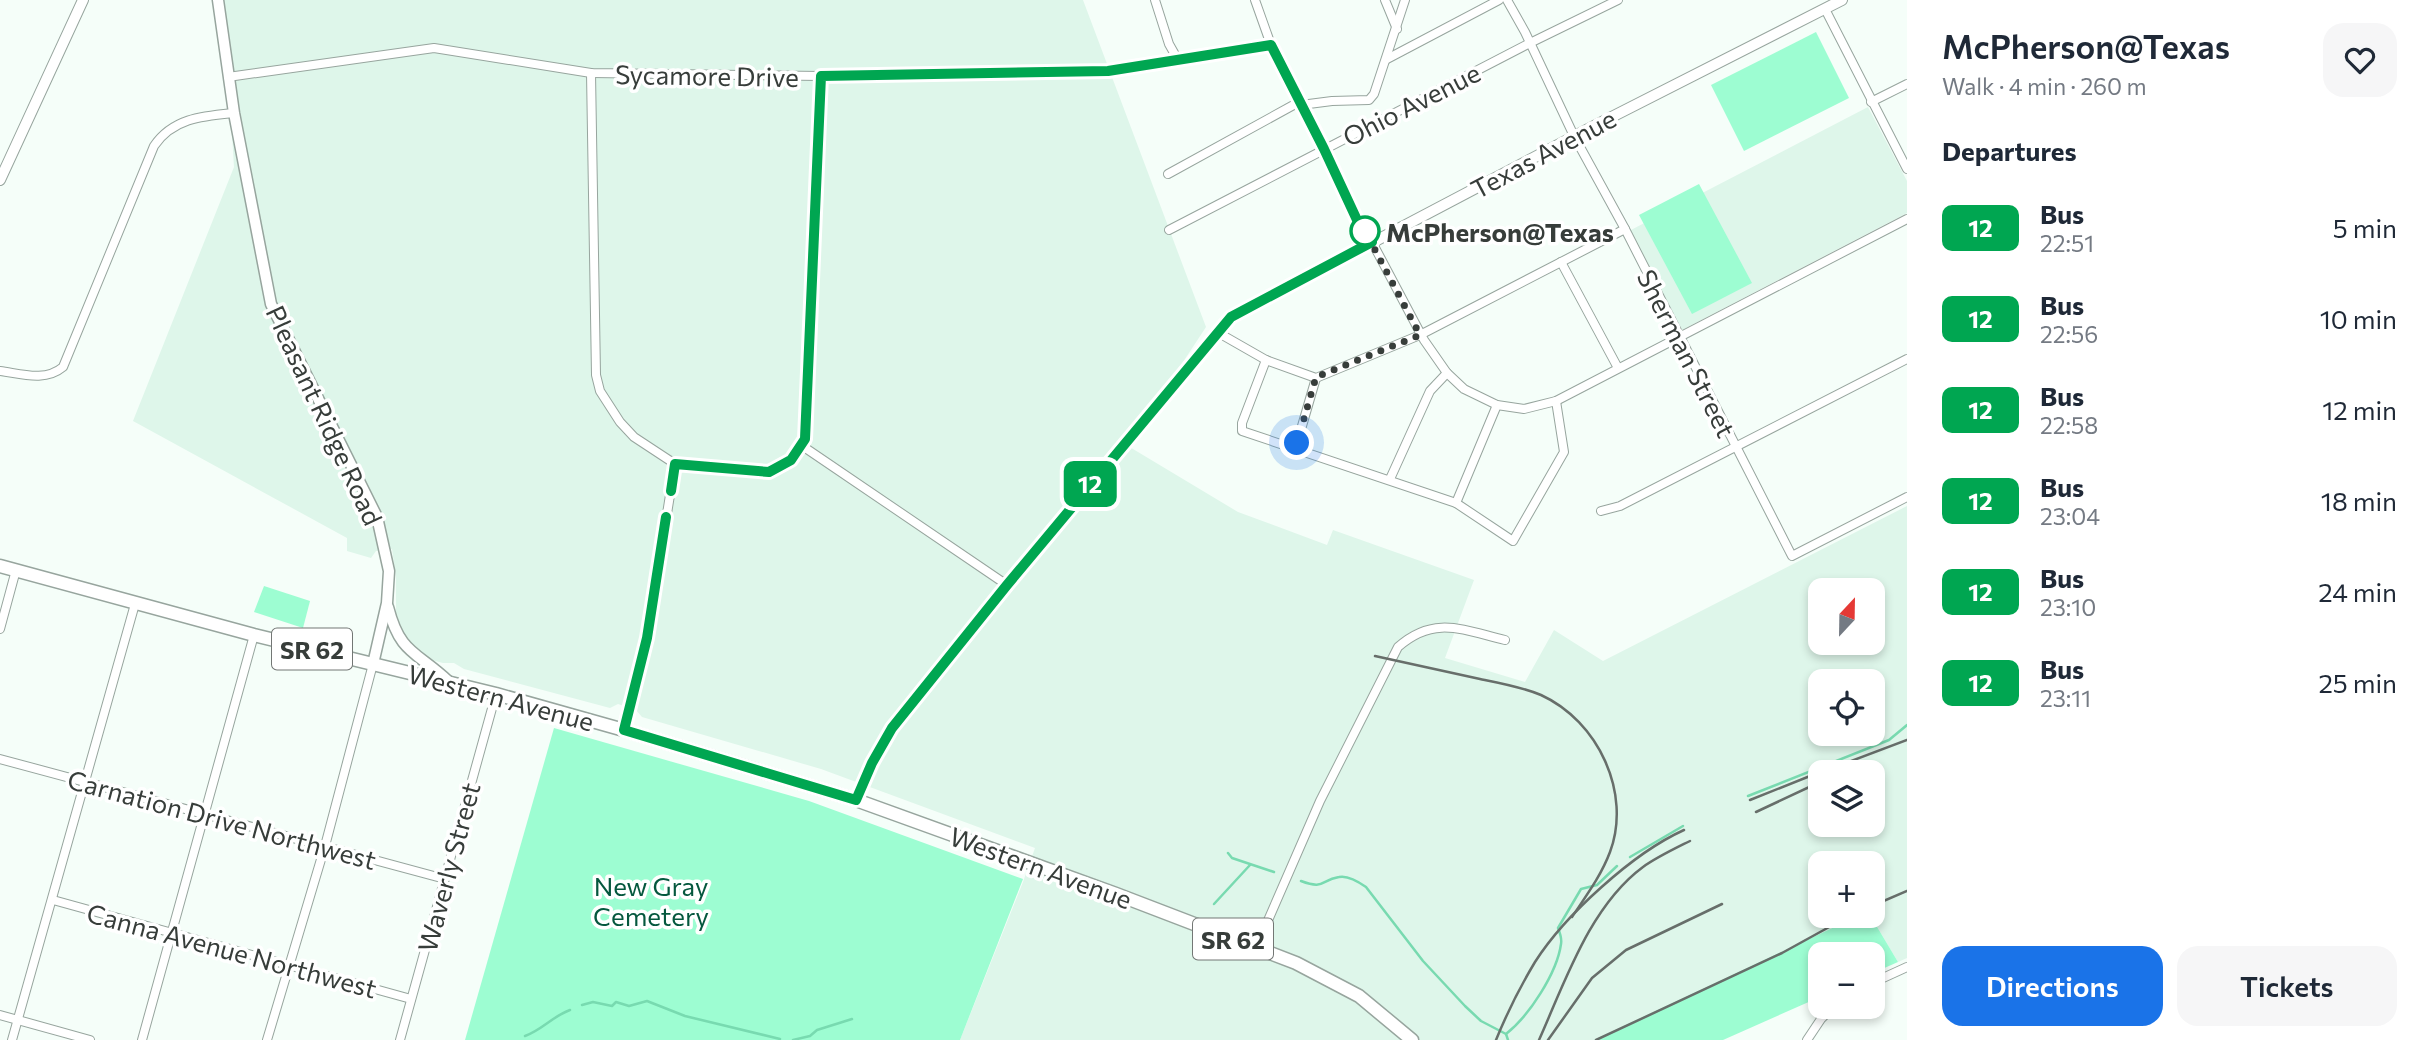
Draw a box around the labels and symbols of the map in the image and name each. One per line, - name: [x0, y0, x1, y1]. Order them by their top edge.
- street label: Ohio Avenue: [1337, 56, 1485, 152]
- street label: Sycamore Drive: [615, 58, 799, 92]
- street label: Texas Avenue: [1465, 102, 1621, 204]
- marker: McPherson@Texas: [1350, 216, 1380, 246]
- place label: McPherson@Texas: [1386, 216, 1614, 247]
- street label: Sherman Street: [1631, 264, 1743, 442]
- street label: Pleasant Ridge Road: [261, 300, 389, 530]
- your location: [1279, 425, 1314, 460]
- line badge: 12: [1058, 461, 1122, 507]
- north arrow: [1808, 578, 1885, 654]
- road number: SR 62: [272, 628, 352, 670]
- street label: Western Avenue: [405, 657, 597, 737]
- street label: Carnation Drive Northwest: [64, 763, 380, 875]
- street label: Waverly Street: [411, 779, 485, 955]
- street label: Western Avenue: [946, 820, 1136, 914]
- park label: New Gray Cemetery: [593, 870, 709, 931]
- street label: Canna Avenue Northwest: [84, 896, 380, 1004]
- road number: SR 62: [1193, 918, 1273, 959]

